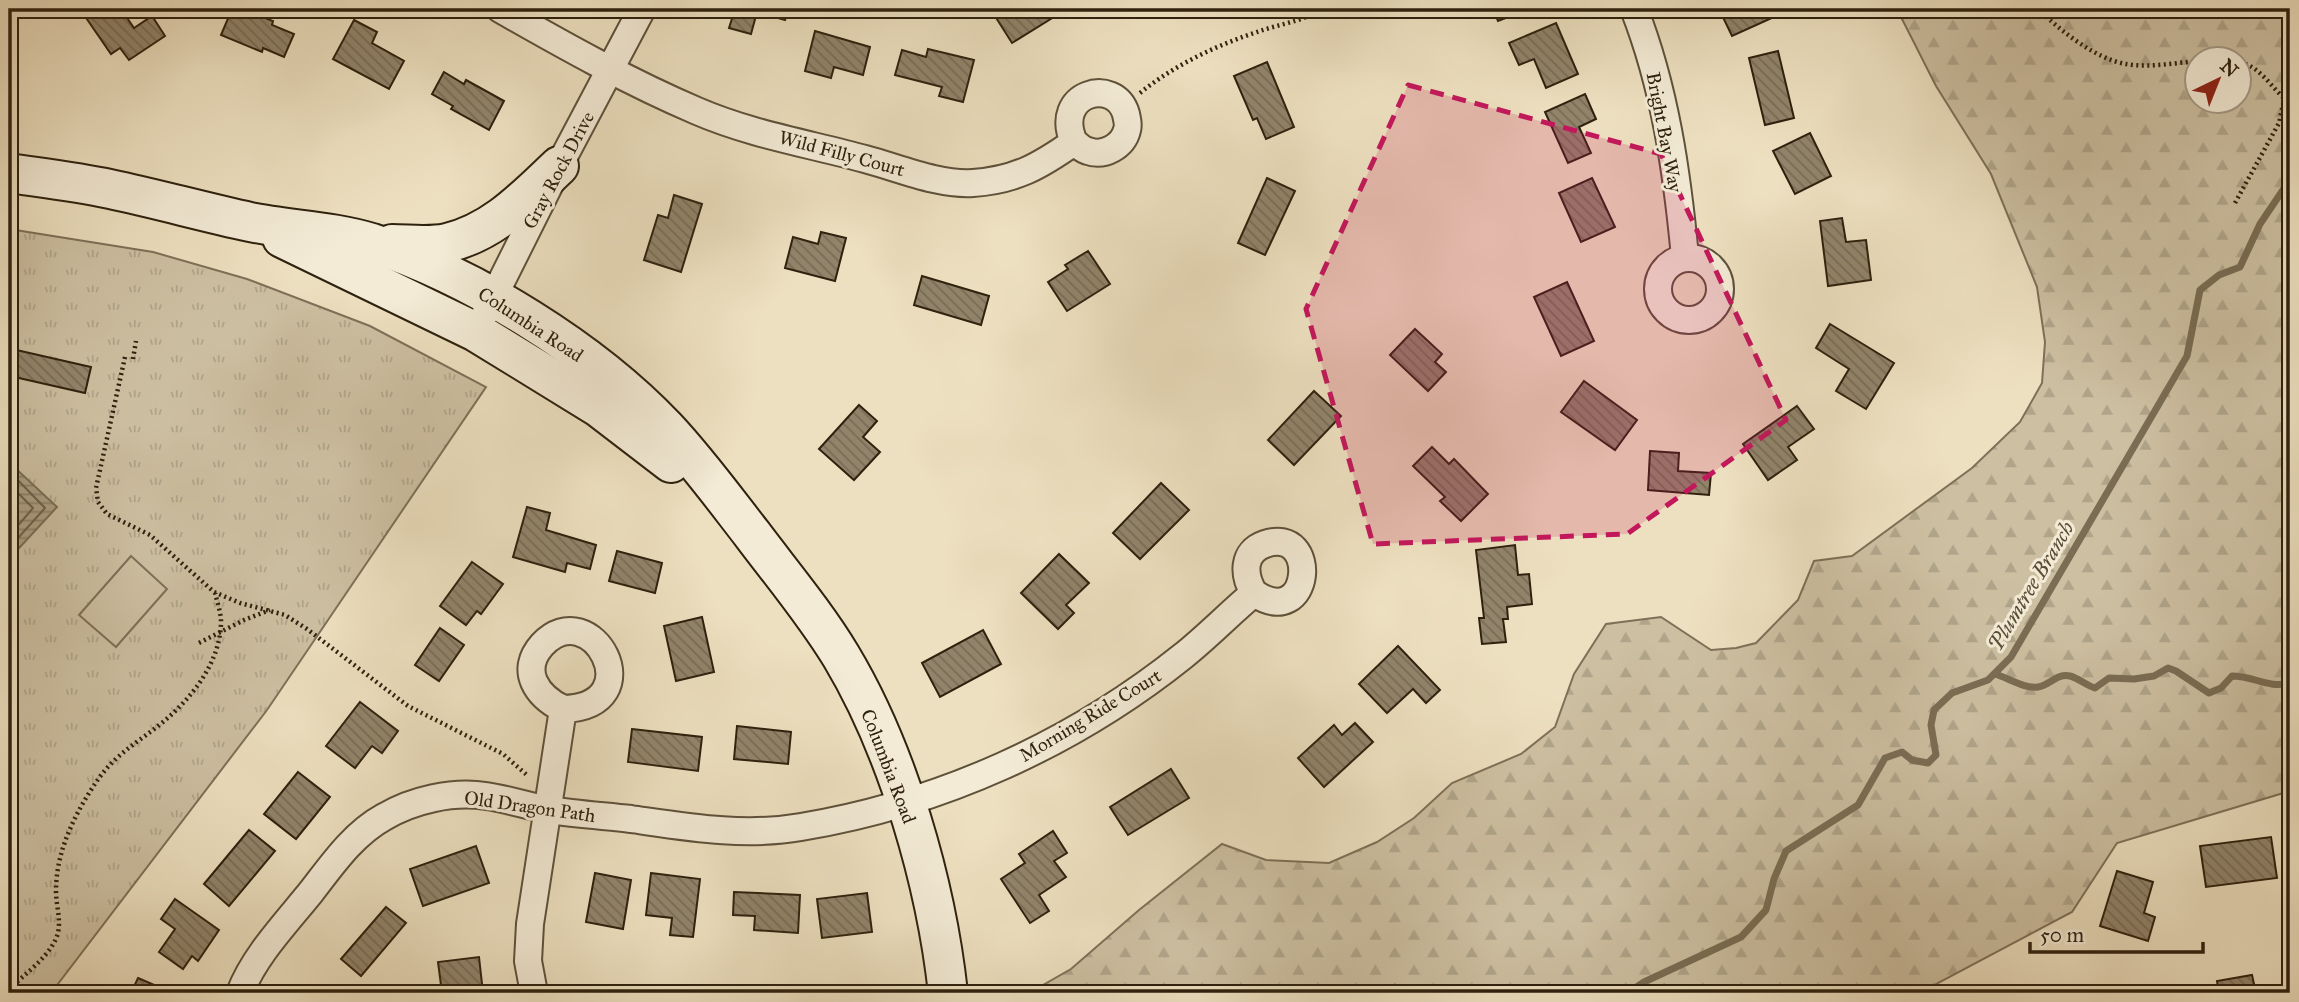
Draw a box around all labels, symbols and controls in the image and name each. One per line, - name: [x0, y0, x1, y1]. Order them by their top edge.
- north arrow: [2184, 46, 2254, 116]
- text: N: [2216, 54, 2243, 82]
- street label: Bright Bay Way: [1641, 70, 1688, 195]
- street label: Gray Rock Drive: [518, 108, 599, 233]
- street label: Wild Filly Court: [776, 126, 908, 181]
- street label: Columbia Road: [474, 282, 588, 367]
- water label: Plumtree Branch: [1982, 517, 2080, 655]
- street label: Morning Ride Court: [1015, 664, 1166, 768]
- street label: Columbia Road: [856, 706, 921, 827]
- street label: Old Dragon Path: [463, 786, 597, 828]
- scale bar: [2030, 911, 2203, 955]
- text: 50 m: [2040, 922, 2085, 948]

